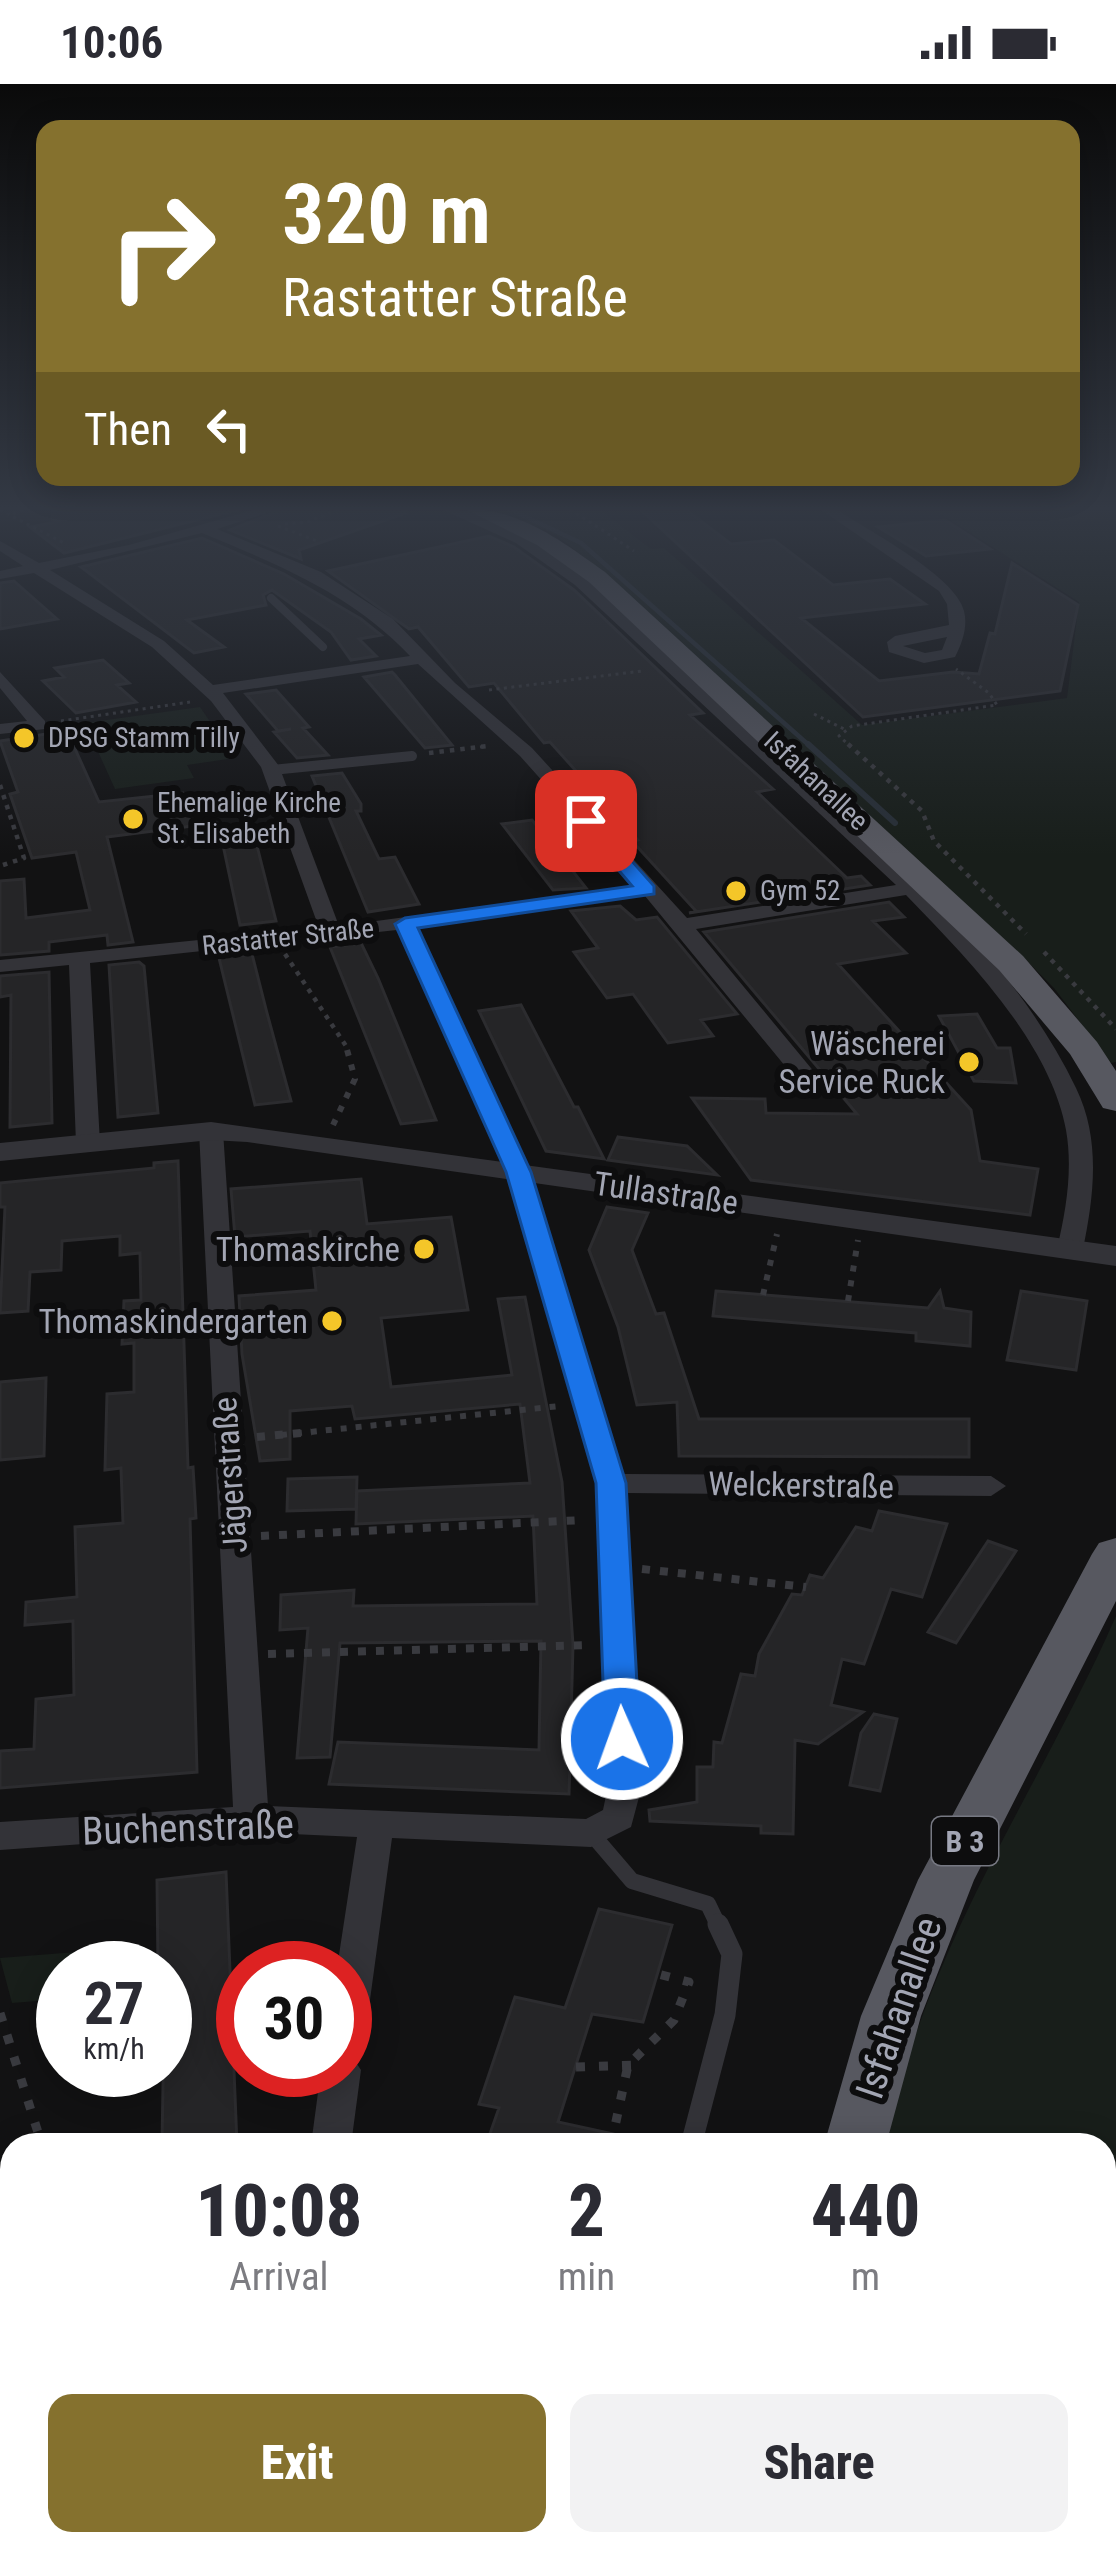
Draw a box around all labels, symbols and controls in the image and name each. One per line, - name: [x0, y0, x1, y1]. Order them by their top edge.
- text: 10:06: [60, 16, 163, 69]
- text: 320 m: [282, 165, 491, 264]
- icon: right: [84, 168, 240, 324]
- text: Rastatter Straße: [282, 266, 628, 329]
- icon: left: [196, 396, 262, 462]
- text: Then: [84, 403, 172, 456]
- place label: DPSG Stamm Tilly: [48, 722, 240, 754]
- marker: DPSG Stamm Tilly: [11, 725, 37, 751]
- street label: Isfahanallee: [757, 725, 875, 837]
- pin: [535, 770, 637, 872]
- place label: Ehemalige Kirche St. Elisabeth: [157, 787, 341, 850]
- icon: arrive: [553, 788, 619, 854]
- marker: Ehemalige Kirche St. Elisabeth: [120, 806, 146, 832]
- place label: Gym 52: [760, 875, 840, 907]
- marker: Gym 52: [723, 878, 749, 904]
- street label: Rastatter Straße: [200, 912, 376, 962]
- place label: Wäscherei Service Ruck: [779, 1024, 945, 1101]
- marker: Wäscherei Service Ruck: [956, 1049, 982, 1075]
- street label: Tullastraße: [591, 1164, 741, 1222]
- place label: Thomaskirche: [216, 1230, 400, 1269]
- marker: Thomaskirche: [411, 1236, 437, 1262]
- place label: Thomaskindergarten: [38, 1302, 308, 1341]
- marker: Thomaskindergarten: [319, 1308, 345, 1334]
- street label: Jägerstraße: [205, 1396, 255, 1554]
- street label: Welckerstraße: [708, 1464, 894, 1506]
- position arrow: [559, 1676, 685, 1802]
- street label: Buchenstraße: [81, 1801, 295, 1855]
- road number: B 3: [932, 1817, 998, 1865]
- street label: Isfahanallee: [847, 1912, 951, 2104]
- speed limit sign: 30: [216, 1941, 372, 2097]
- text: 27: [84, 1968, 144, 2039]
- text: km/h: [83, 2031, 145, 2066]
- text: 10:08: [196, 2169, 362, 2254]
- text: 2: [568, 2169, 605, 2254]
- text: 440: [811, 2169, 920, 2254]
- text: Arrival: [229, 2254, 329, 2300]
- text: min: [558, 2254, 615, 2300]
- text: m: [851, 2254, 880, 2300]
- button: Exit: [48, 2394, 546, 2532]
- button: Share: [570, 2394, 1068, 2532]

